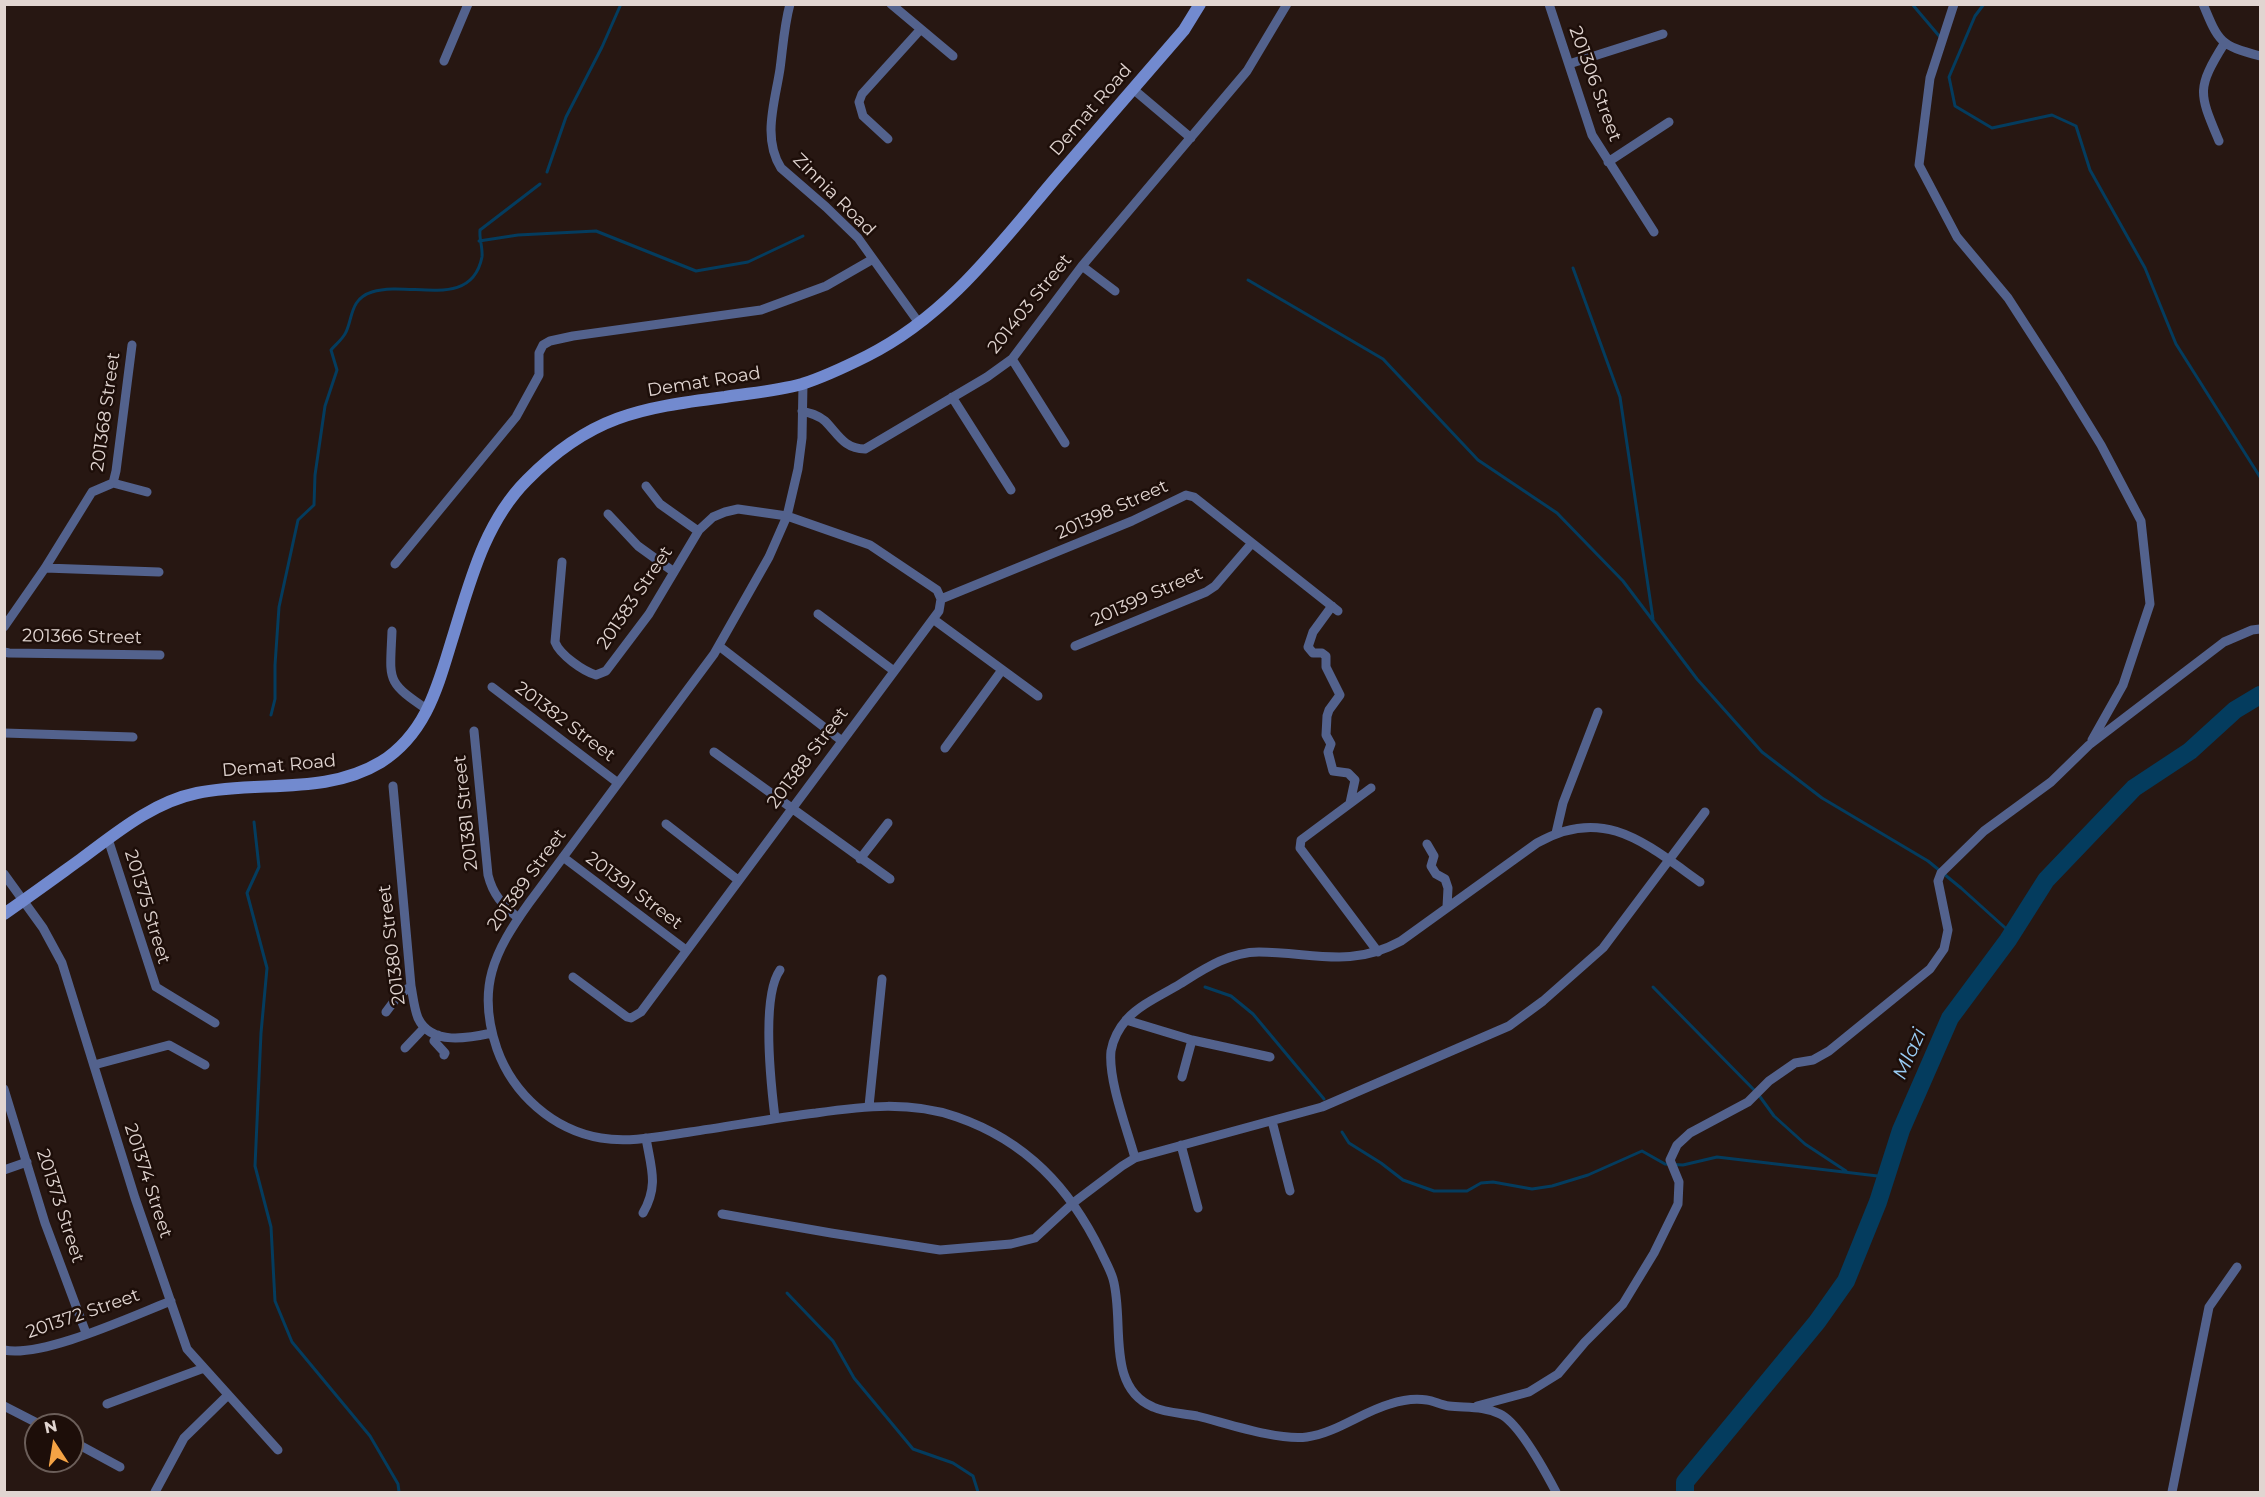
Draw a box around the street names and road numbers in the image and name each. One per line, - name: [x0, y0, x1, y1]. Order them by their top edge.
- street label: 201306 Street: [1564, 24, 1626, 144]
- street label: Demat Road: [1045, 60, 1137, 160]
- street label: Zinnia Road: [788, 149, 880, 241]
- street label: 201403 Street: [983, 250, 1077, 358]
- street label: 201368 Street: [87, 351, 125, 473]
- street label: Demat Road: [646, 362, 762, 402]
- street label: 201398 Street: [1053, 476, 1171, 544]
- street label: 201383 Street: [593, 542, 677, 654]
- street label: 201399 Street: [1088, 563, 1206, 631]
- street label: 201366 Street: [22, 625, 142, 649]
- street label: 201382 Street: [511, 677, 619, 767]
- street label: 201388 Street: [763, 703, 853, 813]
- street label: Demat Road: [221, 750, 337, 782]
- street label: 201381 Street: [449, 754, 483, 872]
- street label: 201389 Street: [483, 825, 571, 935]
- street label: 201375 Street: [119, 847, 175, 967]
- street label: 201391 Street: [581, 848, 687, 934]
- street label: 201380 Street: [374, 883, 410, 1007]
- street label: 201374 Street: [119, 1121, 177, 1241]
- street label: 201373 Street: [31, 1146, 89, 1266]
- street label: 201372 Street: [23, 1285, 143, 1343]

